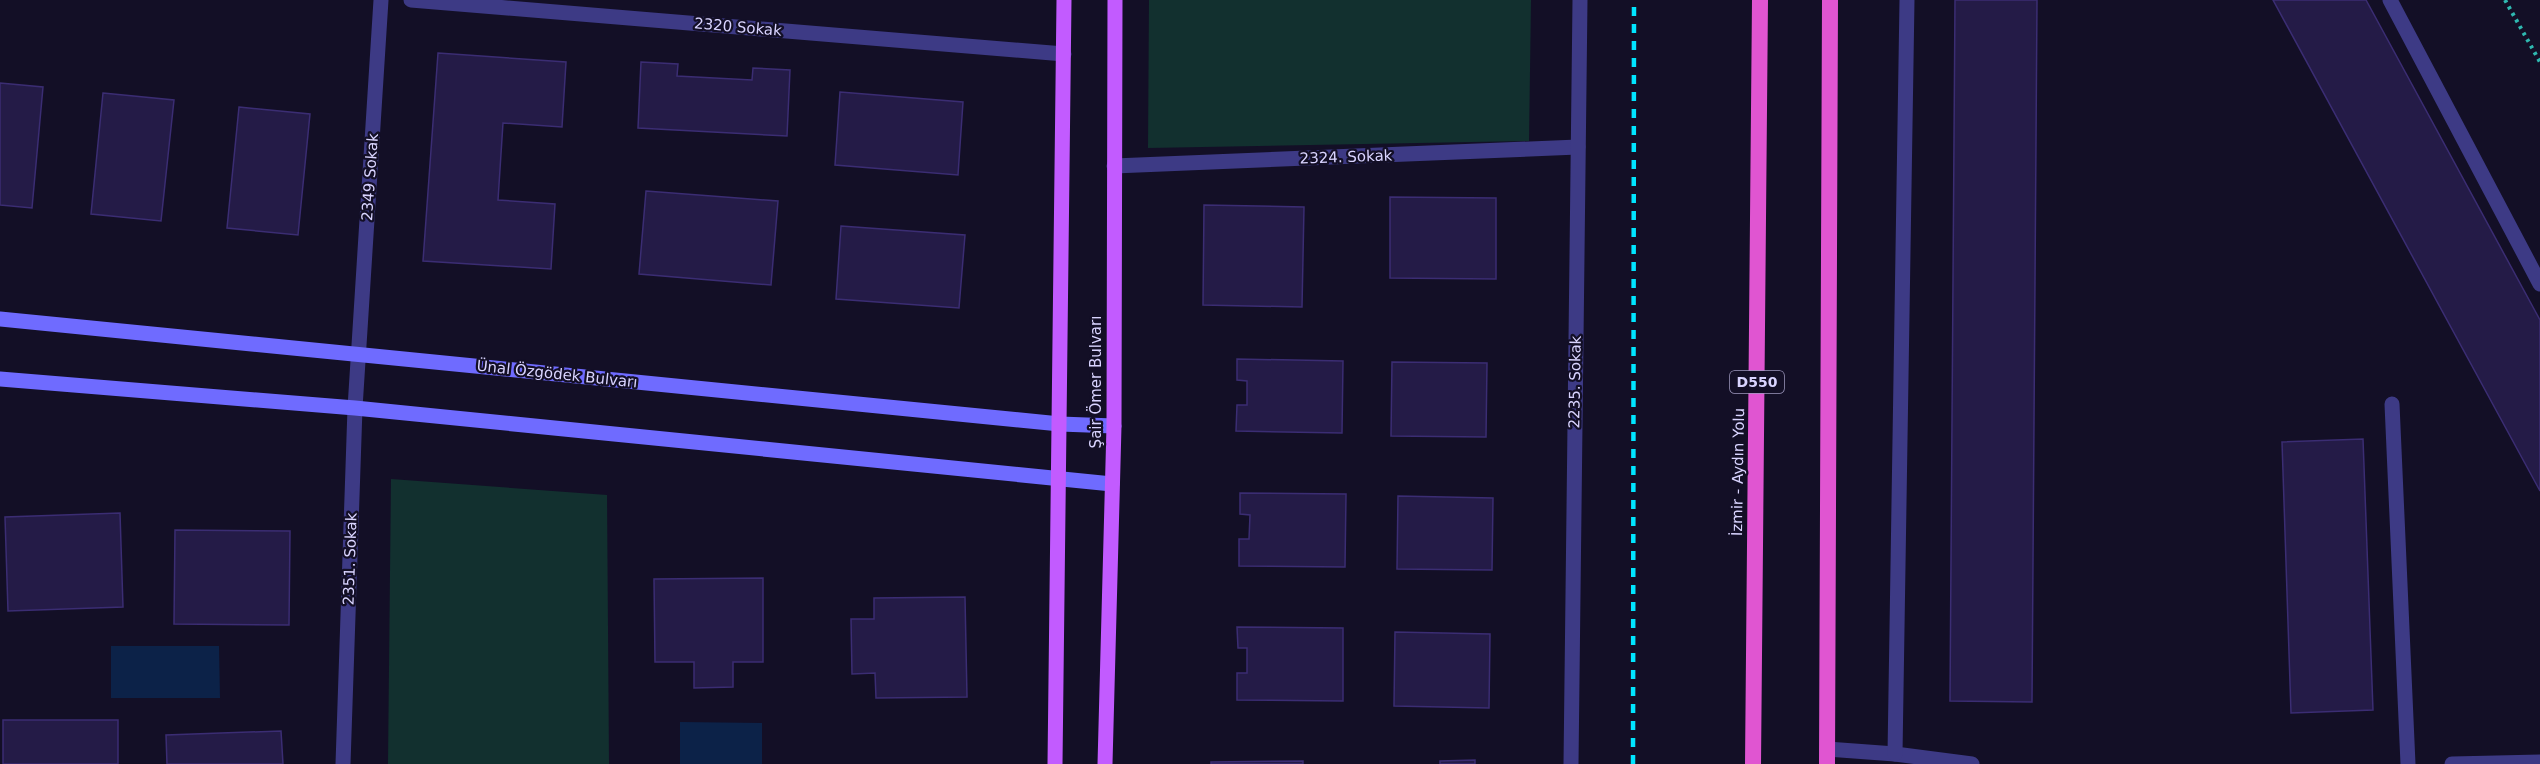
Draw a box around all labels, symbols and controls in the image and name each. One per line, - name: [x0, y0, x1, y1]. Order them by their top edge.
- street label: 2320 Sokak: [693, 14, 783, 40]
- street label: 2349 Sokak: [358, 132, 382, 221]
- street label: 2324. Sokak: [1299, 146, 1393, 168]
- street label: Şair Ömer Bulvarı: [1086, 316, 1105, 448]
- street label: 2235. Sokak: [1565, 335, 1585, 429]
- street label: Ünal Özgödek Bulvarı: [476, 356, 638, 391]
- road number: D550: [1730, 371, 1784, 393]
- street label: İzmir - Aydın Yolu: [1727, 408, 1748, 536]
- street label: 2351. Sokak: [339, 512, 361, 606]

